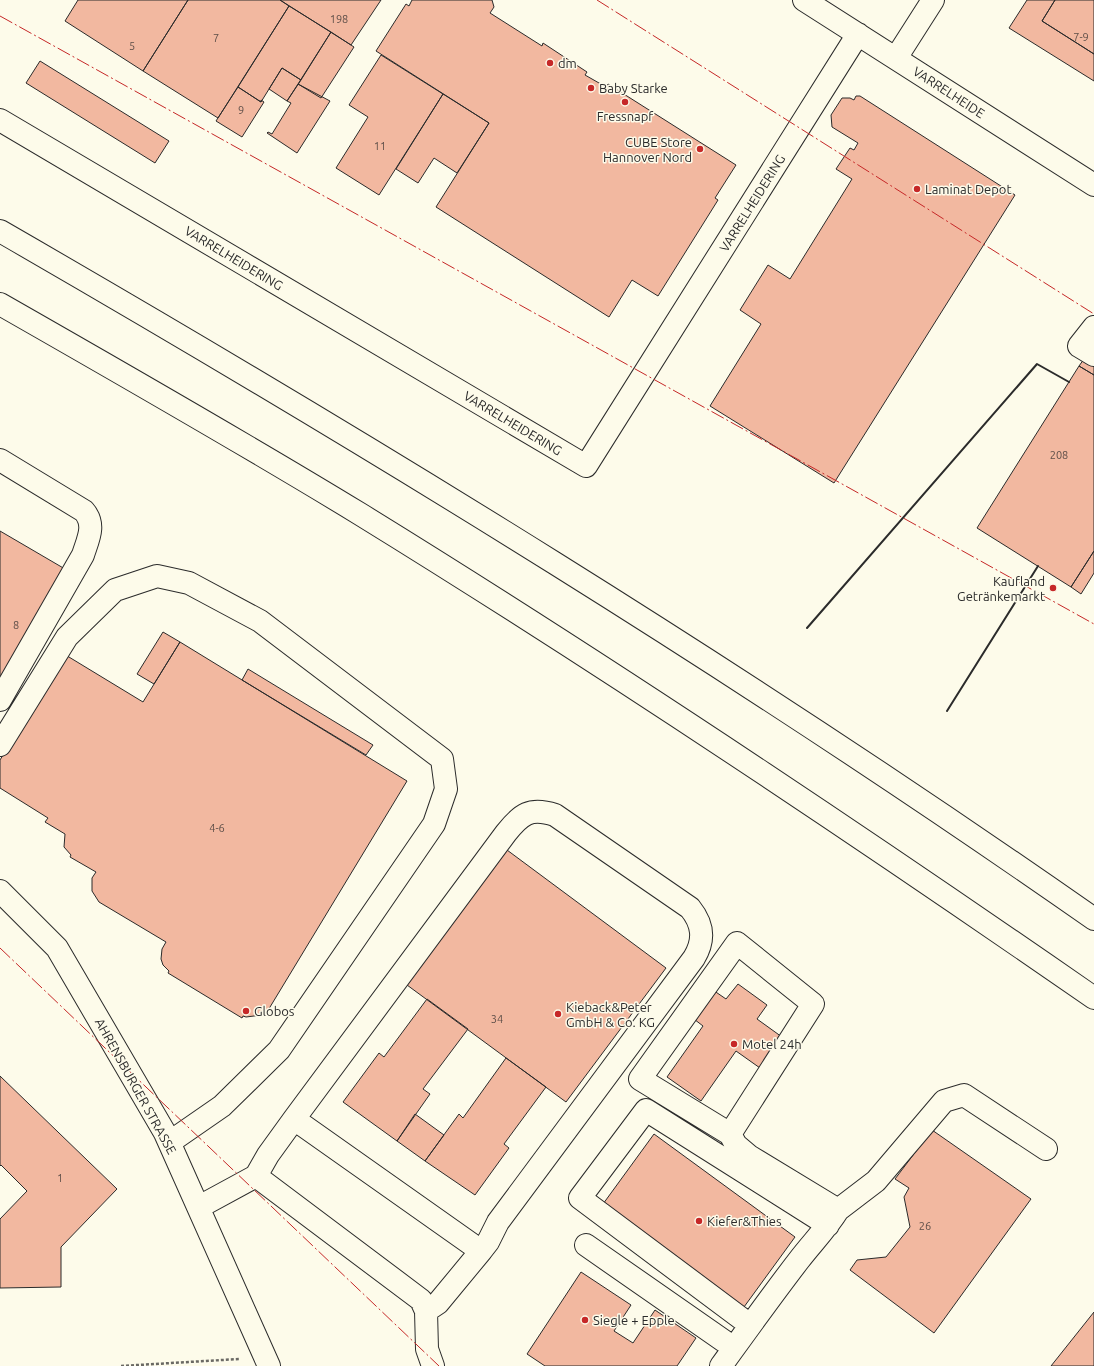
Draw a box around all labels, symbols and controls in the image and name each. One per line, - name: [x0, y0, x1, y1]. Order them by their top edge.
- house number: 198: [330, 13, 348, 25]
- house number: 7-9: [1073, 31, 1089, 43]
- house number: 7: [213, 32, 219, 44]
- house number: 5: [129, 40, 135, 52]
- place label: dm: [558, 56, 577, 70]
- marker: dm: [545, 58, 555, 68]
- street label: VARRELHEIDE: [911, 64, 987, 120]
- place label: Baby Starke: [599, 81, 668, 95]
- marker: Baby Starke: [586, 83, 596, 93]
- marker: Fressnapf: [620, 97, 630, 107]
- house number: 9: [238, 104, 244, 116]
- place label: Fressnapf: [597, 109, 653, 123]
- place label: CUBE Store Hannover Nord: [603, 135, 692, 164]
- house number: 11: [374, 140, 386, 152]
- marker: CUBE Store Hannover Nord: [695, 144, 705, 154]
- street label: VARRELHEIDERING: [716, 152, 788, 254]
- place label: Laminat Depot: [925, 182, 1012, 196]
- marker: Laminat Depot: [912, 184, 922, 194]
- street label: VARRELHEIDERING: [183, 223, 285, 293]
- street label: VARRELHEIDERING: [462, 388, 564, 458]
- house number: 208: [1050, 449, 1068, 461]
- place label: Kaufland Getränkemarkt: [957, 574, 1045, 603]
- marker: Kaufland Getränkemarkt: [1048, 583, 1058, 593]
- house number: 8: [13, 619, 19, 631]
- house number: 4-6: [209, 822, 225, 834]
- place label: Kieback&Peter GmbH & Co. KG: [566, 1000, 655, 1029]
- place label: Globos: [254, 1004, 295, 1018]
- marker: Globos: [241, 1006, 251, 1016]
- marker: Kieback&Peter GmbH & Co. KG: [553, 1009, 563, 1019]
- house number: 34: [491, 1013, 503, 1025]
- street label: AHRENSBURGER STRASSE: [93, 1016, 179, 1156]
- place label: Motel 24h: [742, 1037, 802, 1051]
- marker: Motel 24h: [729, 1039, 739, 1049]
- house number: 1: [57, 1172, 63, 1184]
- place label: Kiefer&Thies: [707, 1214, 782, 1228]
- marker: Kiefer&Thies: [694, 1216, 704, 1226]
- house number: 26: [919, 1220, 931, 1232]
- place label: Siegle + Epple: [593, 1313, 675, 1327]
- marker: Siegle + Epple: [580, 1315, 590, 1325]

